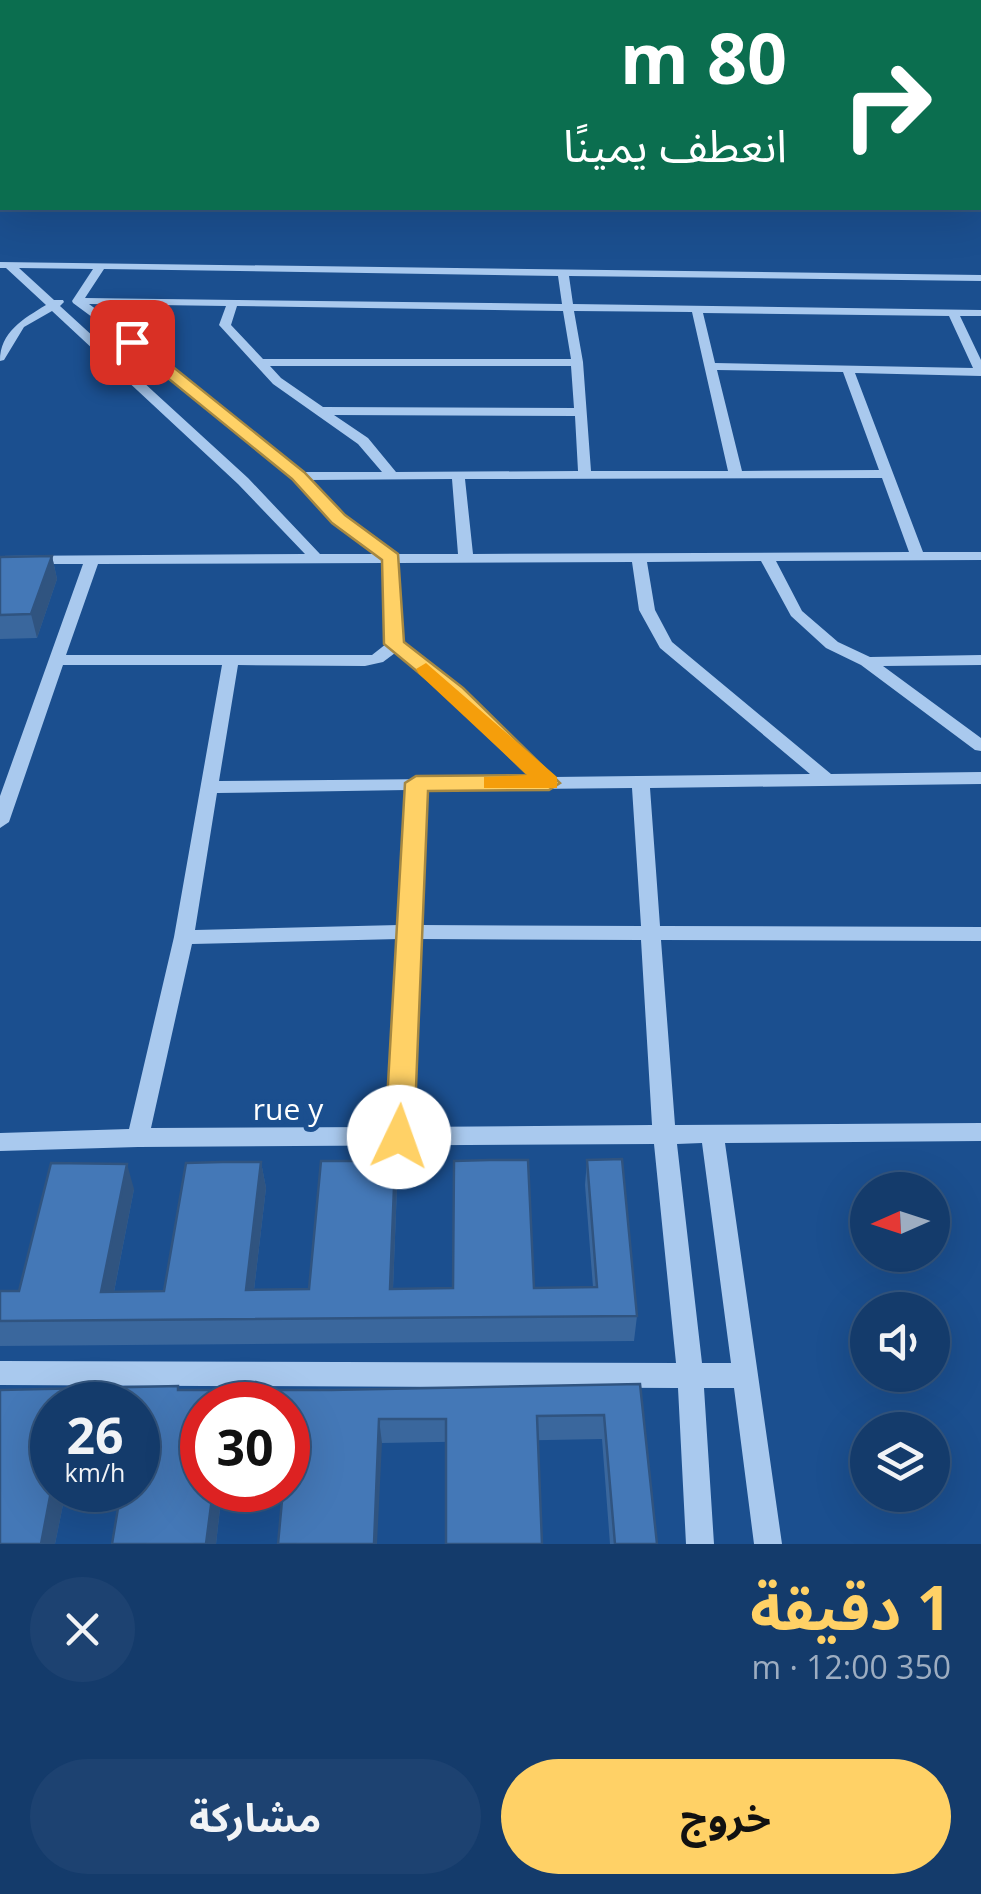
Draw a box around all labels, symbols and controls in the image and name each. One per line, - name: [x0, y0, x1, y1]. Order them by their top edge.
- text: 80 m: [620, 9, 787, 105]
- icon: right: [822, 40, 952, 170]
- text: انعطف يمينًا: [563, 114, 787, 175]
- pin: [90, 300, 175, 385]
- icon: arrive: [105, 315, 160, 370]
- position arrow: [347, 1085, 451, 1189]
- street label: rue y: [253, 1088, 324, 1129]
- north arrow: [850, 1172, 950, 1272]
- map controls: [850, 1172, 950, 1512]
- button: sound: [850, 1292, 950, 1392]
- speed limit sign: 30: [180, 1382, 310, 1512]
- text: 26: [66, 1401, 124, 1469]
- button: layers: [850, 1412, 950, 1512]
- text: km/h: [65, 1455, 125, 1489]
- text: 1 دقيقة: [750, 1566, 951, 1648]
- button: close: [30, 1577, 135, 1682]
- text: 350 m · 12:00: [752, 1645, 951, 1688]
- button: مشاركة: [30, 1759, 481, 1874]
- button: خروج: [501, 1759, 951, 1874]

